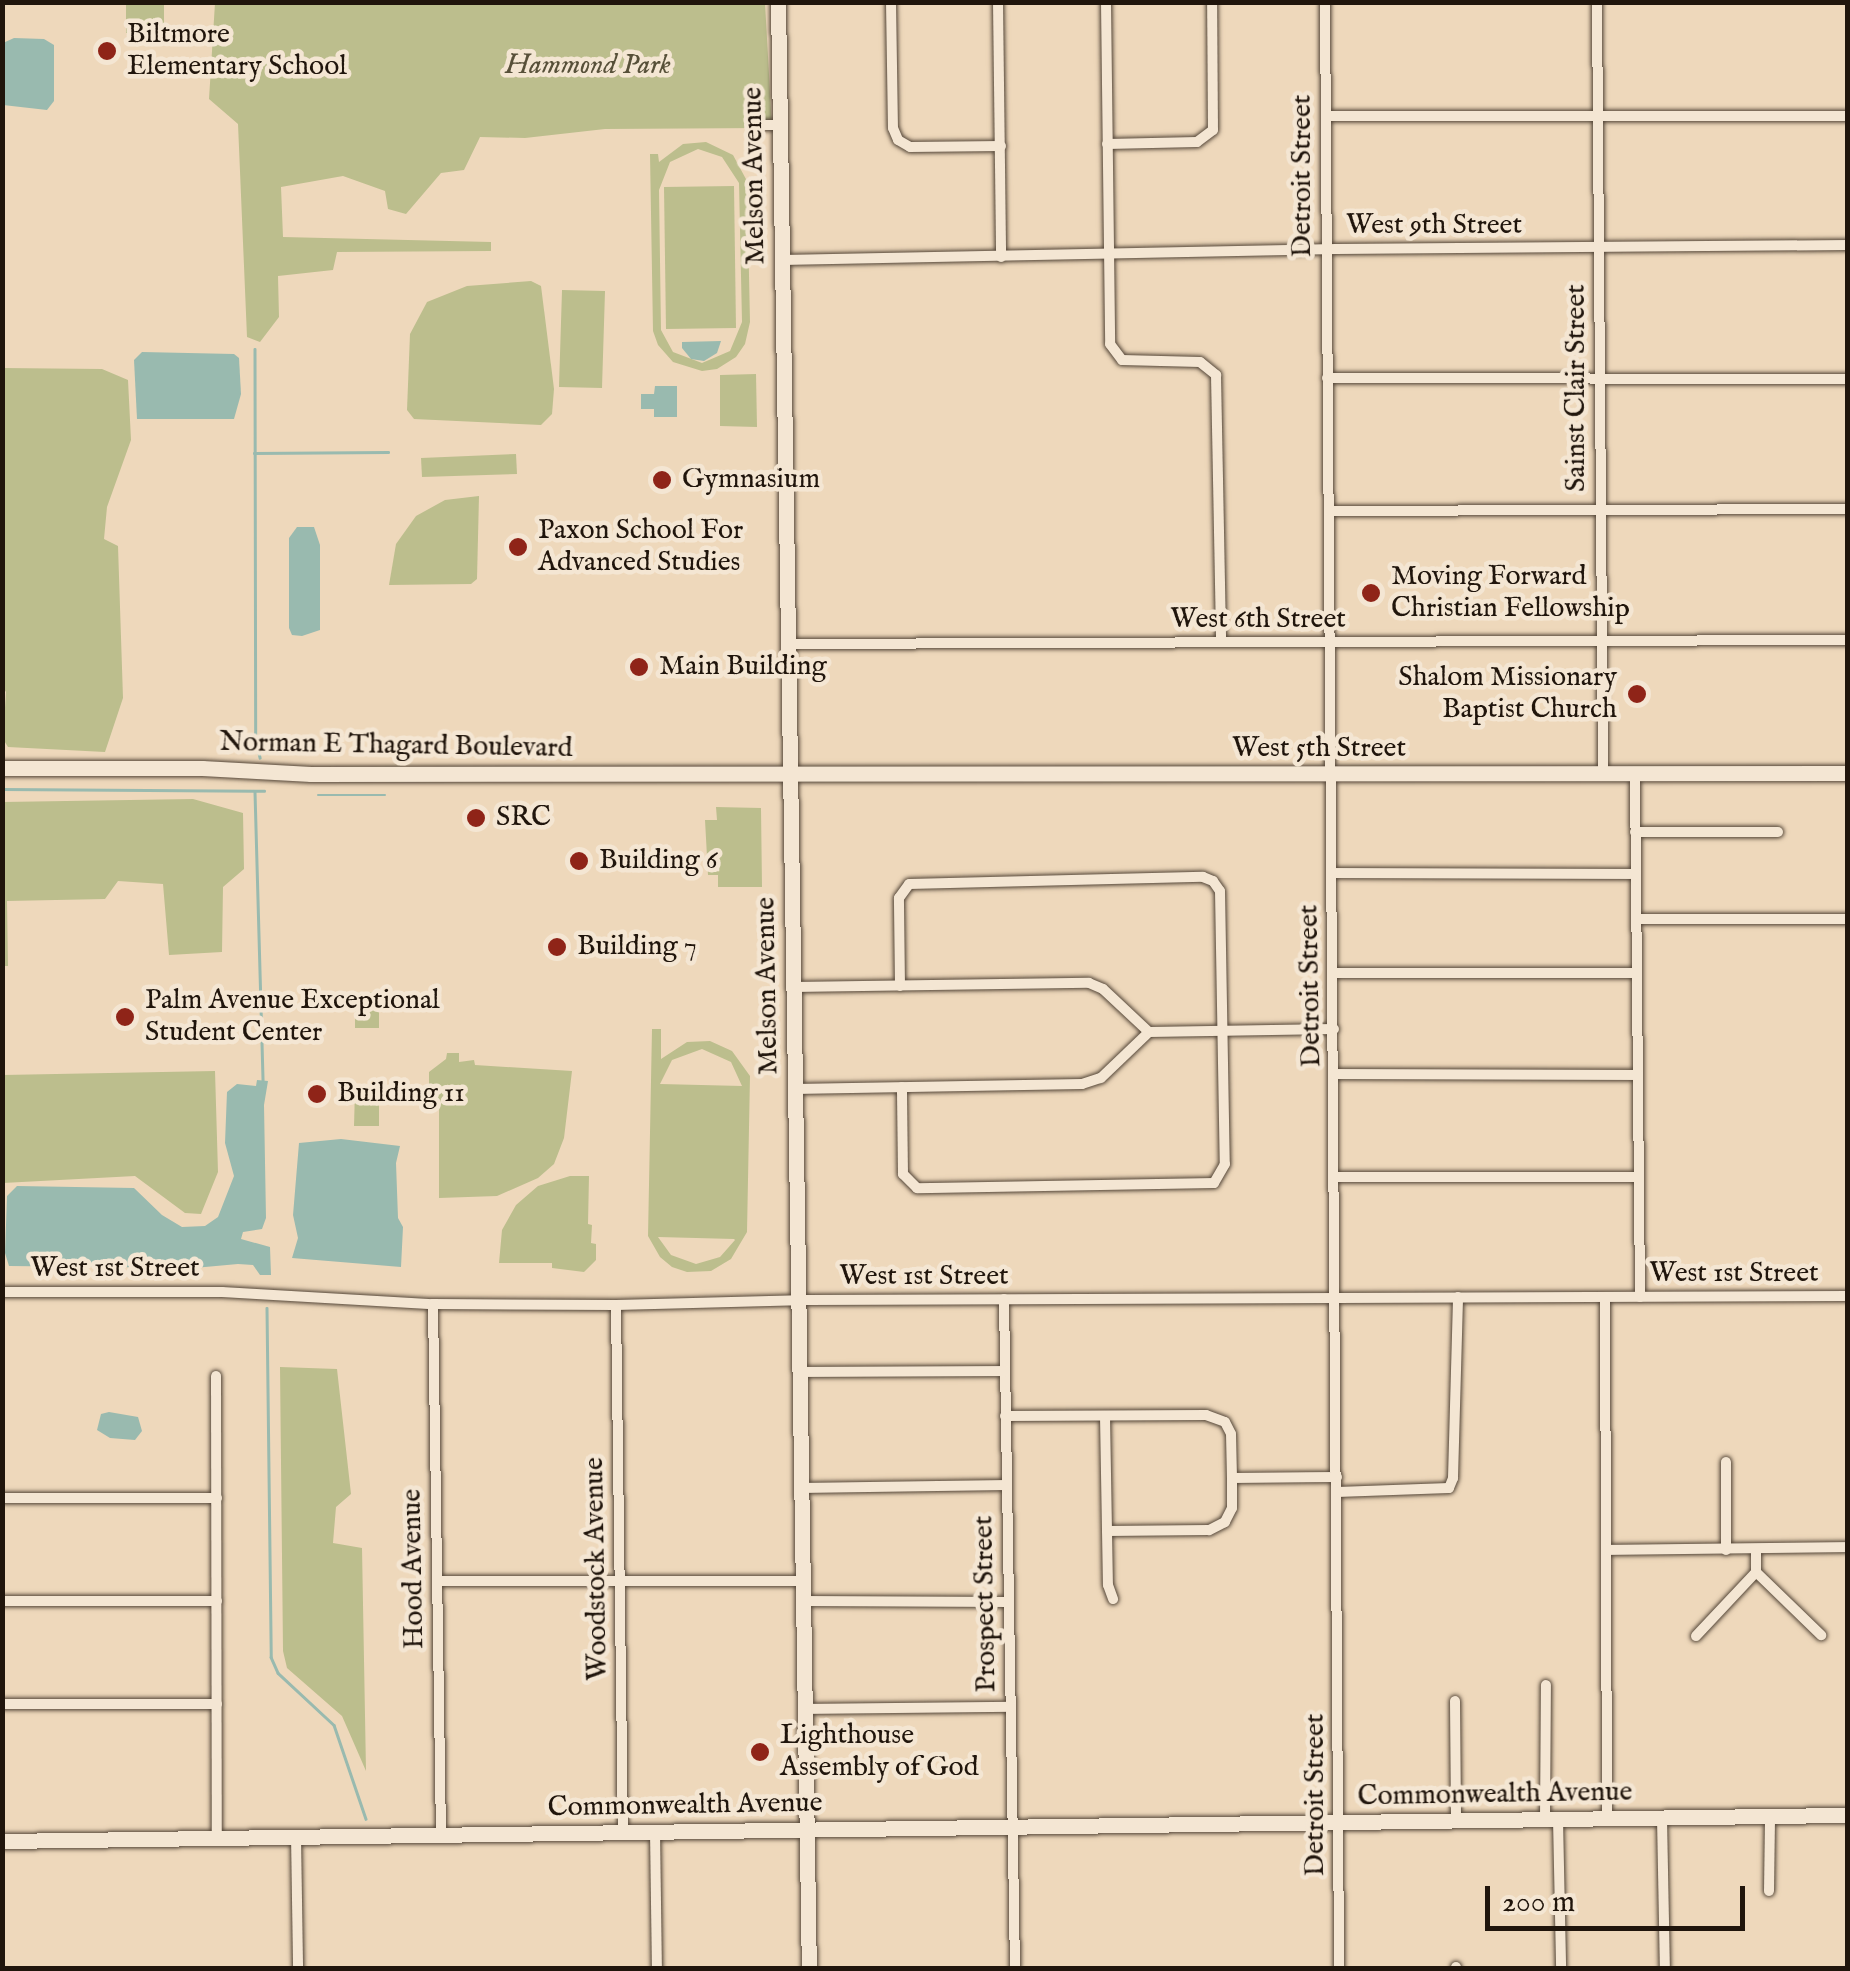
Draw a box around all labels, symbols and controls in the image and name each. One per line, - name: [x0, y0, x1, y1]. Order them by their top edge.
- place label: Biltmore Elementary School: [127, 18, 347, 84]
- marker: Biltmore Elementary School: [96, 40, 118, 62]
- park label: Hammond Park: [505, 49, 671, 83]
- street label: Melson Avenue: [737, 87, 773, 265]
- street label: Detroit Street: [1286, 95, 1320, 257]
- street label: West 9th Street: [1346, 209, 1522, 243]
- street label: Sainst Clair Street: [1560, 284, 1594, 492]
- place label: Gymnasium: [682, 463, 820, 497]
- marker: Gymnasium: [651, 469, 673, 491]
- place label: Paxon School For Advanced Studies: [538, 514, 743, 580]
- marker: Paxon School For Advanced Studies: [507, 536, 529, 558]
- place label: Moving Forward Christian Fellowship: [1391, 560, 1630, 626]
- marker: Moving Forward Christian Fellowship: [1360, 582, 1382, 604]
- street label: West 6th Street: [1170, 603, 1346, 637]
- place label: Main Building: [659, 650, 827, 684]
- marker: Main Building: [628, 656, 650, 678]
- place label: Shalom Missionary Baptist Church: [1398, 661, 1617, 727]
- marker: Shalom Missionary Baptist Church: [1626, 683, 1648, 705]
- street label: Norman E Thagard Boulevard: [219, 726, 573, 766]
- street label: West 5th Street: [1232, 732, 1406, 766]
- place label: SRC: [496, 801, 551, 835]
- marker: SRC: [465, 807, 487, 829]
- place label: Building 6: [599, 844, 718, 878]
- marker: Building 6: [568, 850, 590, 872]
- street label: Melson Avenue: [750, 897, 786, 1075]
- street label: Detroit Street: [1293, 904, 1329, 1068]
- place label: Building 7: [577, 930, 697, 964]
- marker: Building 7: [546, 936, 568, 958]
- place label: Palm Avenue Exceptional Student Center: [145, 984, 440, 1050]
- marker: Palm Avenue Exceptional Student Center: [114, 1006, 136, 1028]
- place label: Building 11: [337, 1077, 465, 1111]
- marker: Building 11: [306, 1083, 328, 1105]
- street label: West 1st Street: [30, 1252, 200, 1286]
- street label: West 1st Street: [1649, 1257, 1819, 1291]
- street label: West 1st Street: [839, 1260, 1009, 1294]
- street label: Woodstock Avenue: [578, 1457, 616, 1681]
- street label: Hood Avenue: [396, 1489, 432, 1649]
- street label: Prospect Street: [968, 1515, 1004, 1693]
- street label: Detroit Street: [1299, 1714, 1333, 1876]
- place label: Lighthouse Assembly of God: [780, 1719, 979, 1785]
- marker: Lighthouse Assembly of God: [749, 1741, 771, 1763]
- street label: Commonwealth Avenue: [1357, 1776, 1633, 1814]
- street label: Commonwealth Avenue: [547, 1787, 823, 1825]
- scale bar: [1490, 1866, 1750, 1928]
- text: 200 m: [1502, 1884, 1575, 1922]

